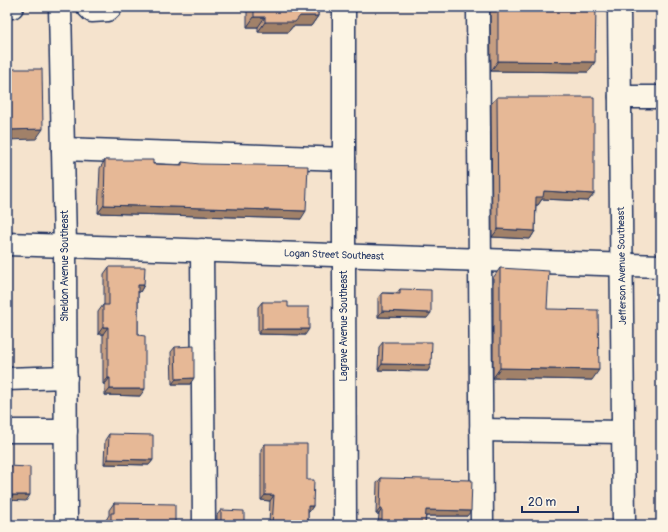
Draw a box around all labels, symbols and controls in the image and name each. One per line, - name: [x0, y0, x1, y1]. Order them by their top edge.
- street label: Jefferson Avenue Southeast: [615, 206, 629, 325]
- street label: Sheldon Avenue Southeast: [59, 209, 71, 322]
- street label: Logan Street Southeast: [284, 247, 385, 263]
- street label: Lagrave Avenue Southeast: [338, 269, 350, 382]
- scale bar: [522, 488, 578, 514]
- text: 20 m: [528, 495, 557, 510]

